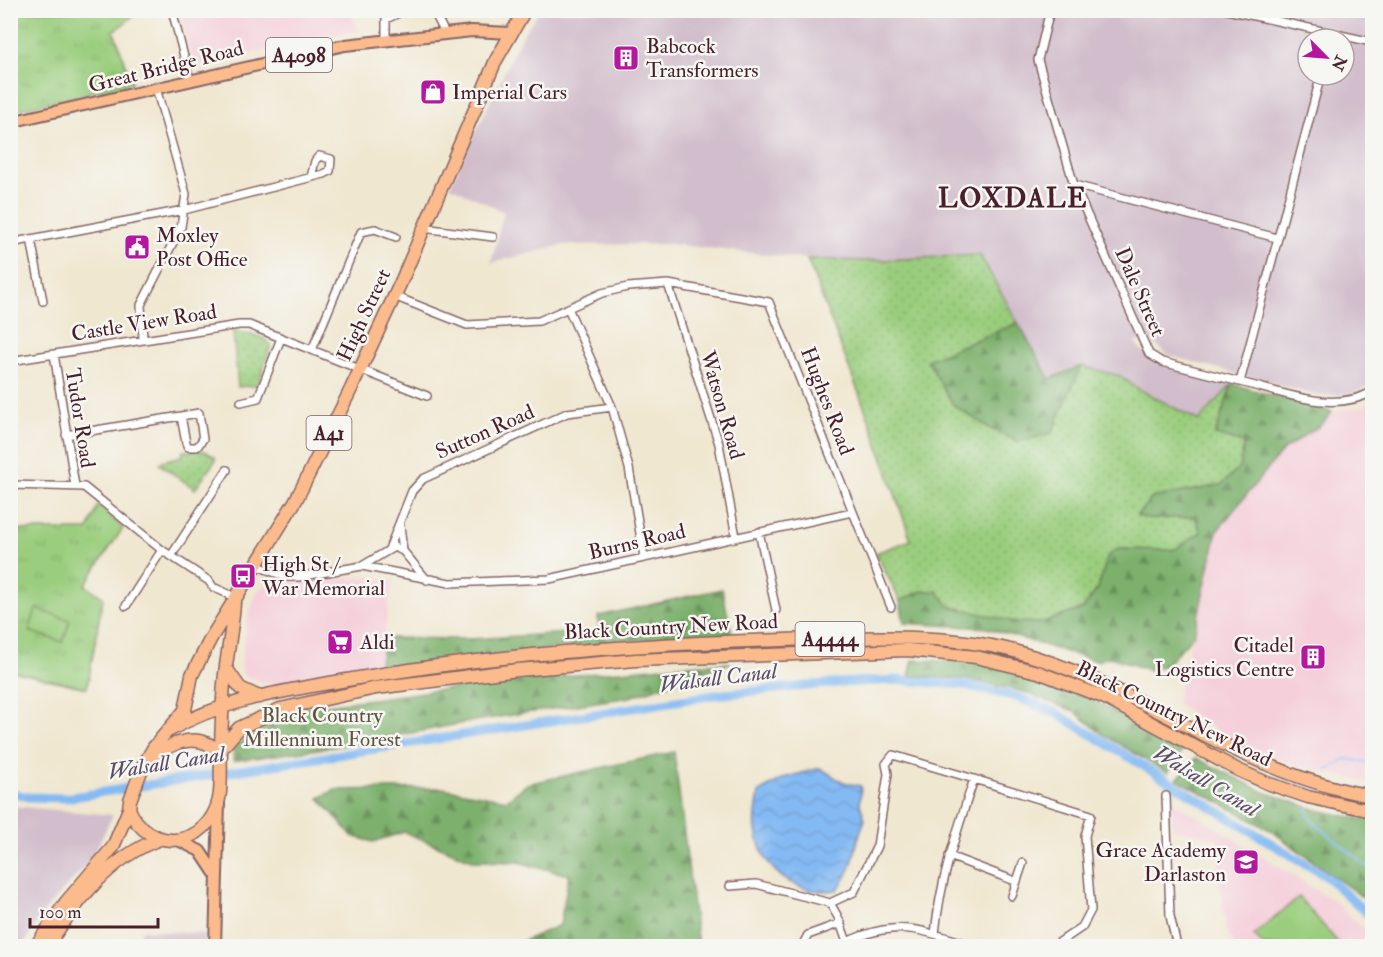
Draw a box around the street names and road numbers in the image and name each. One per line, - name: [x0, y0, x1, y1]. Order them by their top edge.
- street label: Great Bridge Road: [86, 35, 247, 99]
- road number: A4098: [266, 38, 332, 72]
- street label: Dale Street: [1108, 243, 1172, 341]
- street label: High Street: [331, 264, 397, 366]
- street label: Castle View Road: [69, 298, 219, 348]
- street label: Hughes Road: [794, 343, 860, 459]
- street label: Watson Road: [693, 347, 751, 463]
- street label: Tudor Road: [59, 366, 101, 471]
- street label: Sutton Road: [431, 398, 539, 466]
- road number: A41: [306, 416, 352, 450]
- street label: Burns Road: [586, 518, 689, 566]
- street label: Black Country New Road: [563, 608, 779, 646]
- road number: A4444: [796, 622, 864, 656]
- street label: Black Country New Road: [1072, 655, 1277, 773]

